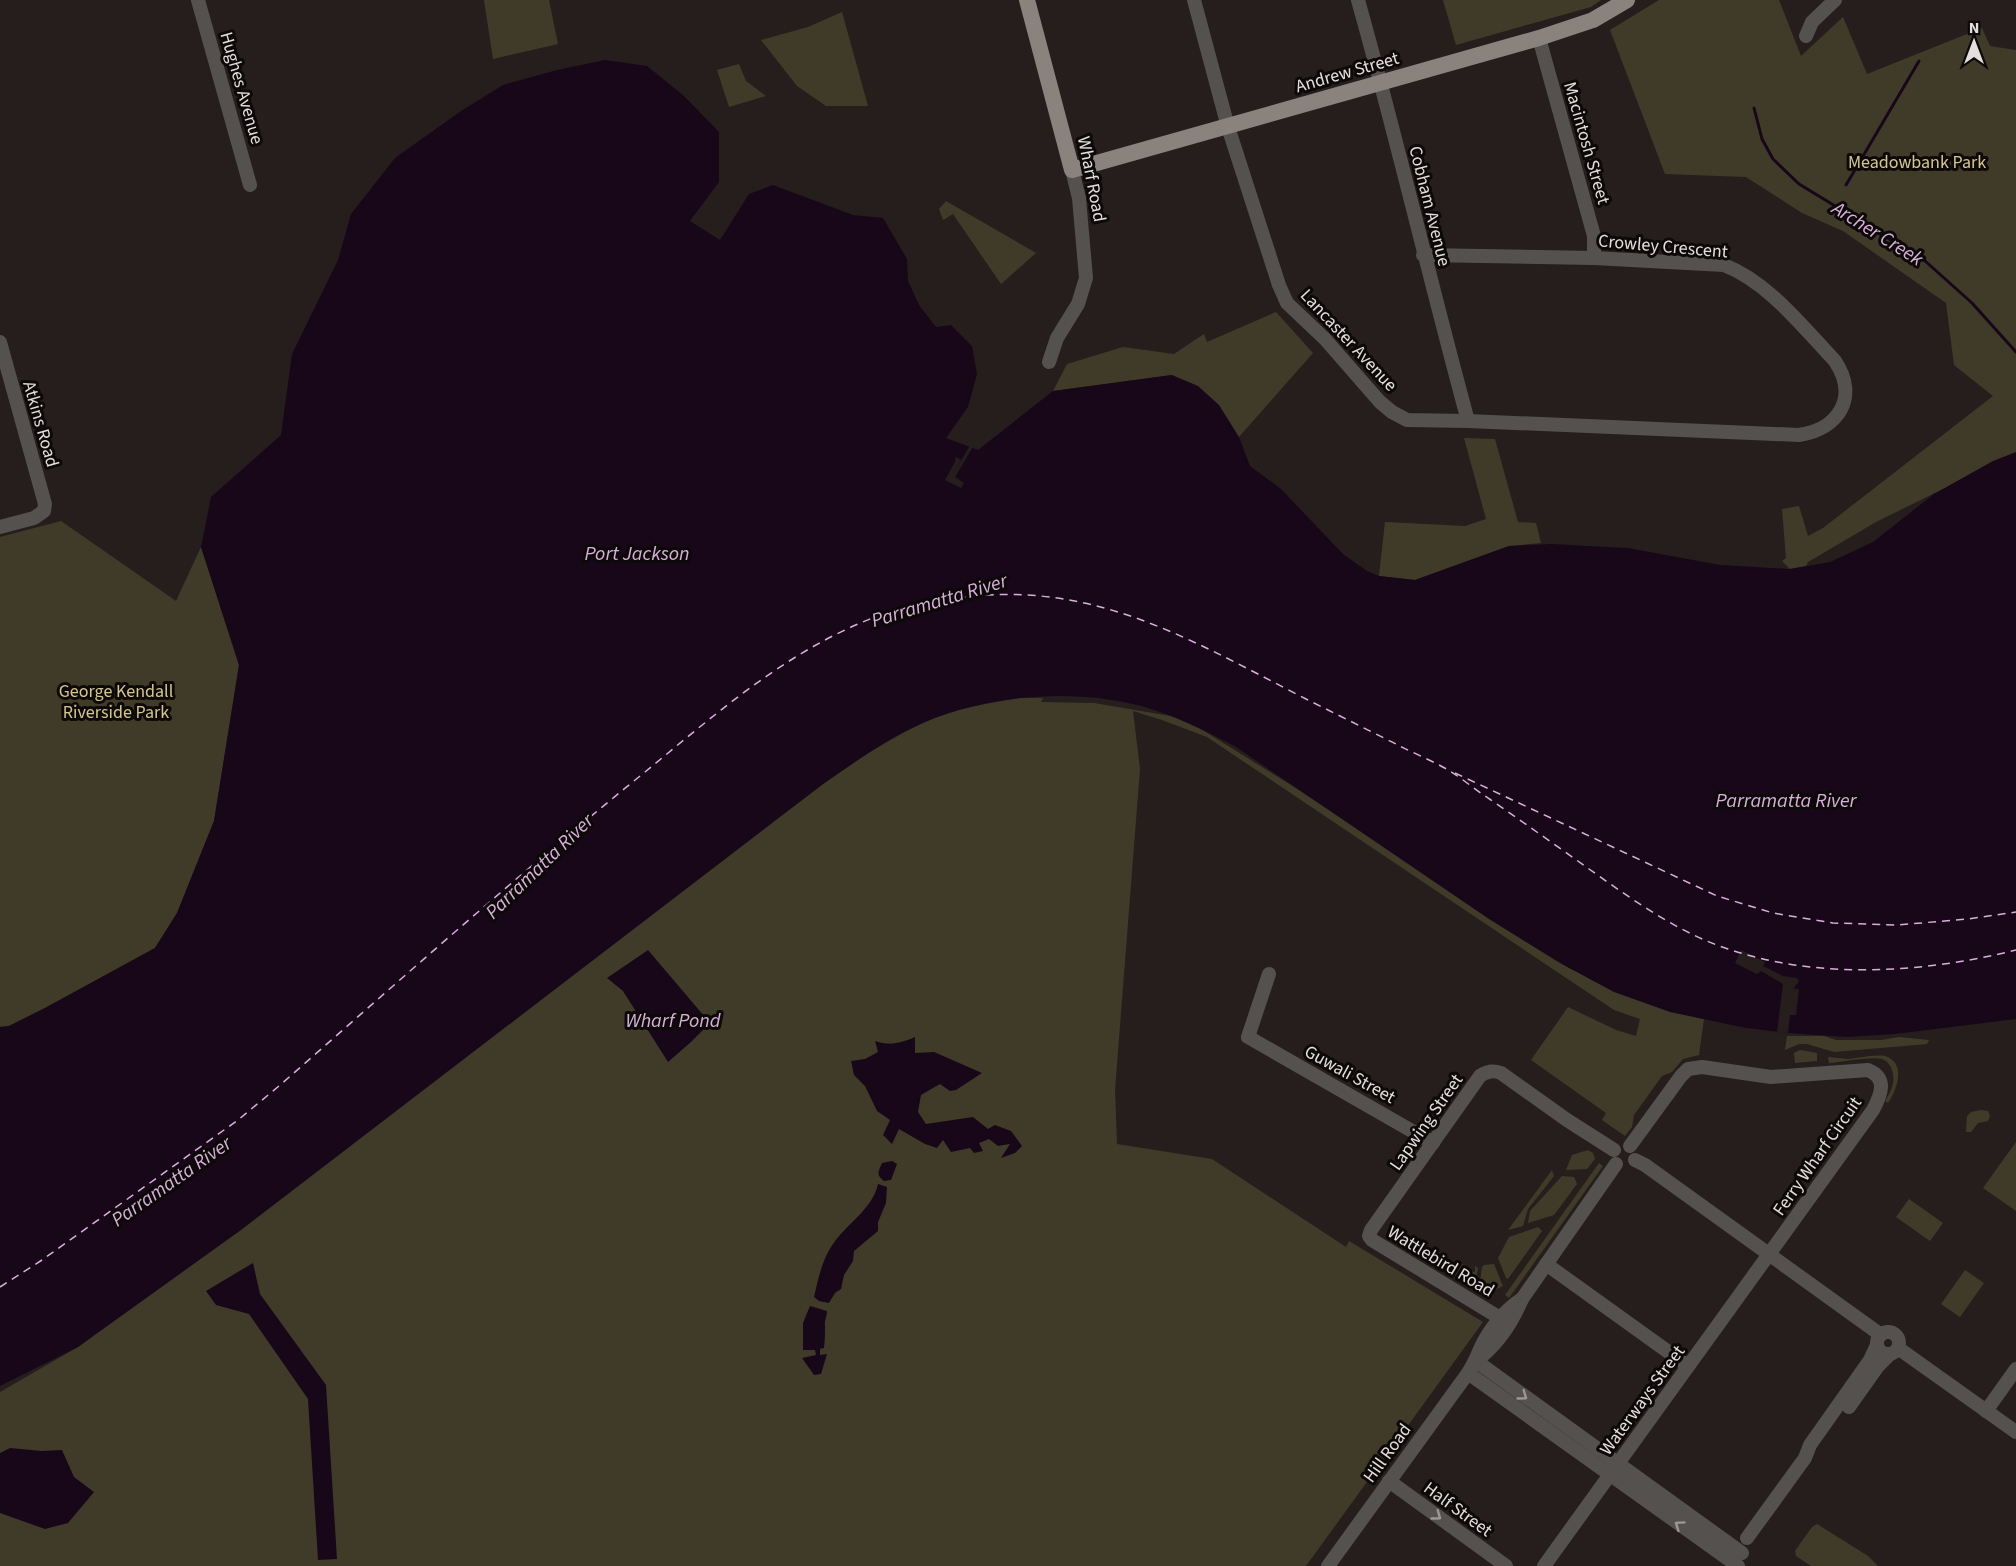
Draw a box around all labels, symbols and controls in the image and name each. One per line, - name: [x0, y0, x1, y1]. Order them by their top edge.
- north arrow: [1944, 12, 2004, 72]
- text: N: [1969, 17, 1979, 39]
- street label: Hughes Avenue: [214, 29, 270, 147]
- street label: Andrew Street: [1293, 46, 1402, 99]
- street label: Macintosh Street: [1557, 79, 1616, 207]
- street label: Wharf Road: [1071, 134, 1112, 224]
- street label: Cobham Avenue: [1403, 143, 1457, 269]
- park label: Meadowbank Park: [1848, 150, 1986, 175]
- water label: Archer Creek: [1825, 194, 1929, 273]
- street label: Crowley Crescent: [1597, 228, 1729, 265]
- street label: Lancaster Avenue: [1294, 284, 1403, 397]
- street label: Atkins Road: [16, 378, 65, 470]
- water label: Port Jackson: [584, 540, 690, 568]
- water label: Parramatta River: [868, 567, 1012, 635]
- park label: George Kendall Riverside Park: [59, 679, 173, 725]
- water label: Parramatta River: [1716, 787, 1858, 815]
- water label: Parramatta River: [479, 807, 601, 926]
- water label: Wharf Pond: [626, 1007, 722, 1035]
- street label: Guwali Street: [1300, 1039, 1400, 1110]
- street label: Lapwing Street: [1384, 1069, 1469, 1176]
- street label: Ferry Wharf Circuit: [1767, 1092, 1868, 1221]
- water label: Parramatta River: [106, 1129, 238, 1234]
- street label: Wattlebird Road: [1383, 1220, 1499, 1303]
- street label: Waterways Street: [1594, 1340, 1691, 1460]
- one-way arrow: [1517, 1388, 1528, 1399]
- street label: Hill Road: [1357, 1419, 1417, 1488]
- street label: Half Street: [1418, 1476, 1497, 1543]
- one-way arrow: [1430, 1508, 1441, 1519]
- one-way arrow: [1675, 1521, 1686, 1532]

